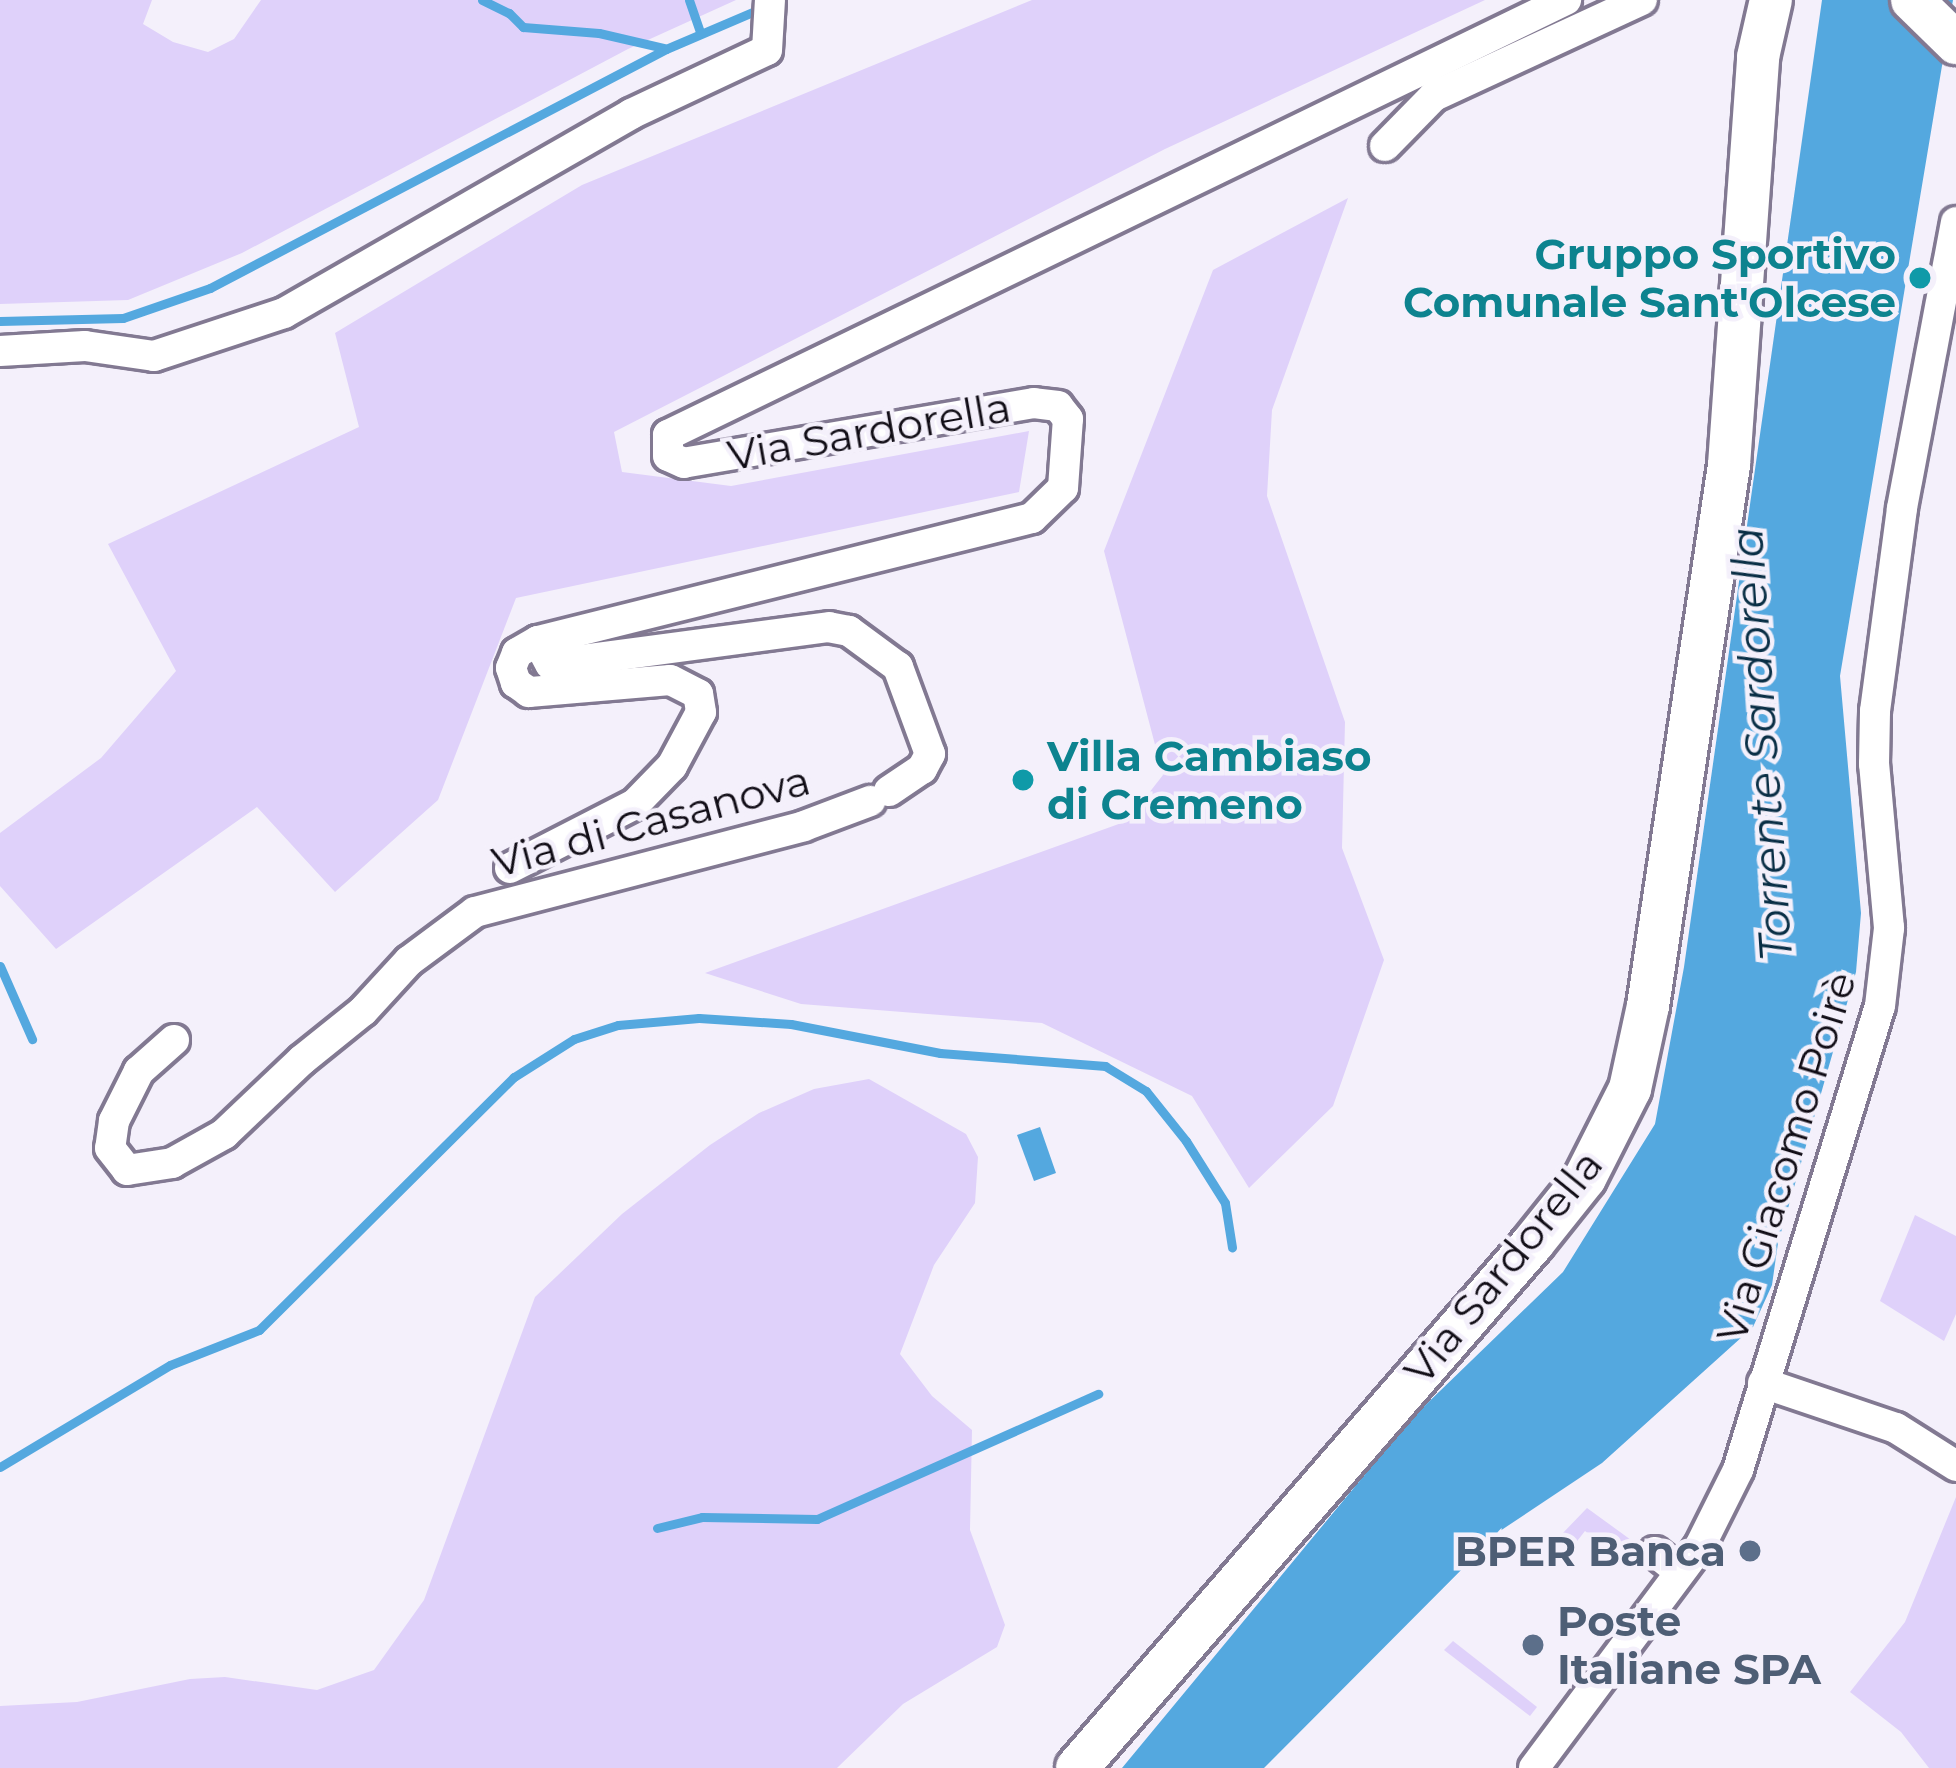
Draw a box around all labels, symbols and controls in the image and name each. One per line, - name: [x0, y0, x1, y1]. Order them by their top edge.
- place label: Gruppo Sportivo Comunale Sant'Olcese: [1403, 229, 1896, 328]
- marker: Gruppo Sportivo Comunale Sant'Olcese: [1907, 265, 1933, 291]
- street label: Via Sardorella: [724, 381, 1014, 481]
- water label: Torrente Sardorella: [1719, 525, 1803, 963]
- place label: Villa Cambiaso di Cremeno: [1047, 731, 1371, 830]
- street label: Via di Casanova: [487, 754, 815, 888]
- marker: Villa Cambiaso di Cremeno: [1010, 767, 1036, 793]
- street label: Via Giacomo Poirè: [1706, 966, 1866, 1348]
- street label: Via Sardorella: [1393, 1140, 1613, 1394]
- place label: BPER Banca: [1455, 1526, 1726, 1576]
- marker: BPER Banca: [1737, 1538, 1763, 1564]
- place label: Poste Italiane SPA: [1557, 1596, 1821, 1694]
- marker: Poste Italiane SPA: [1520, 1632, 1546, 1658]

